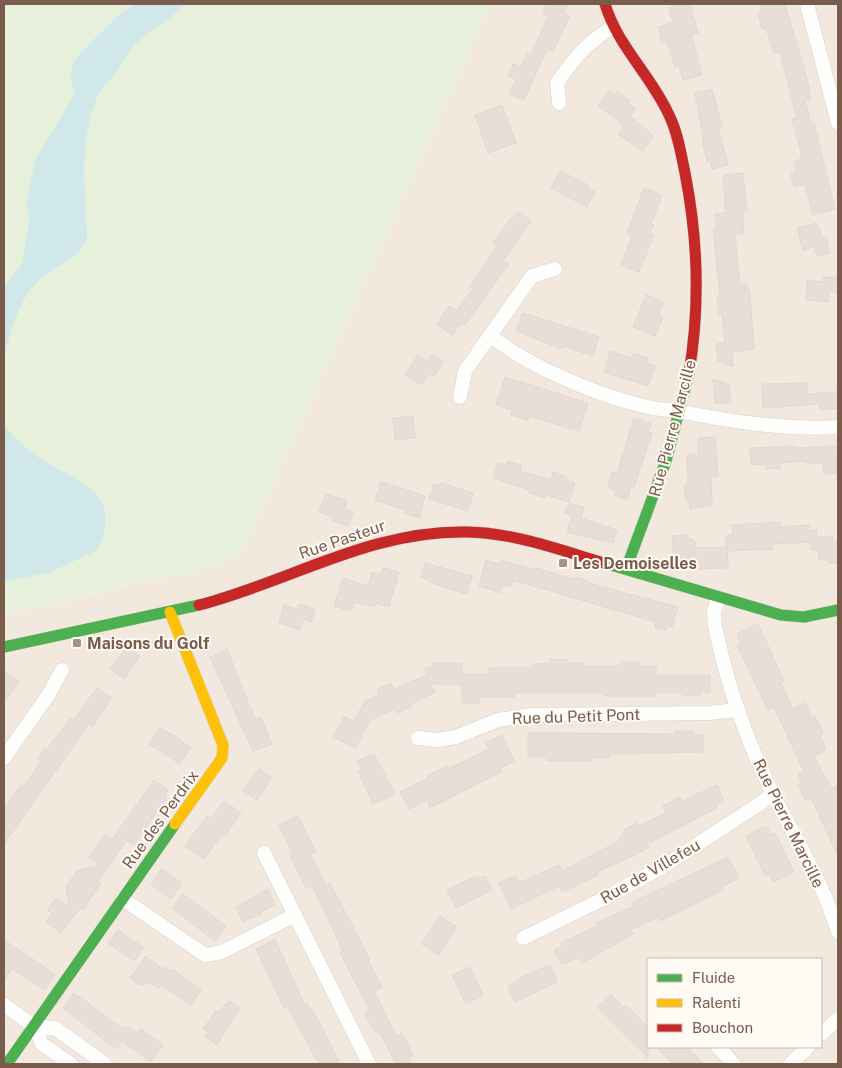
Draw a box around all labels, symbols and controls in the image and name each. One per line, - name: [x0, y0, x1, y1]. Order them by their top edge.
- street label: Rue Pierre Marcille: [645, 358, 700, 499]
- street label: Rue Pasteur: [296, 516, 388, 563]
- place label: Les Demoiselles: [573, 554, 697, 573]
- marker: Les Demoiselles: [557, 557, 569, 569]
- place label: Maisons du Golf: [87, 634, 210, 653]
- marker: Maisons du Golf: [71, 637, 83, 649]
- street label: Rue du Petit Pont: [511, 705, 641, 728]
- street label: Rue Pierre Marcille: [749, 756, 828, 891]
- street label: Rue des Perdrix: [118, 766, 203, 872]
- street label: Rue de Villefeu: [597, 835, 703, 908]
- legend: [647, 958, 822, 1048]
- text: Fluide: [692, 969, 735, 986]
- text: Ralenti: [692, 994, 741, 1011]
- text: Bouchon: [692, 1019, 753, 1036]

